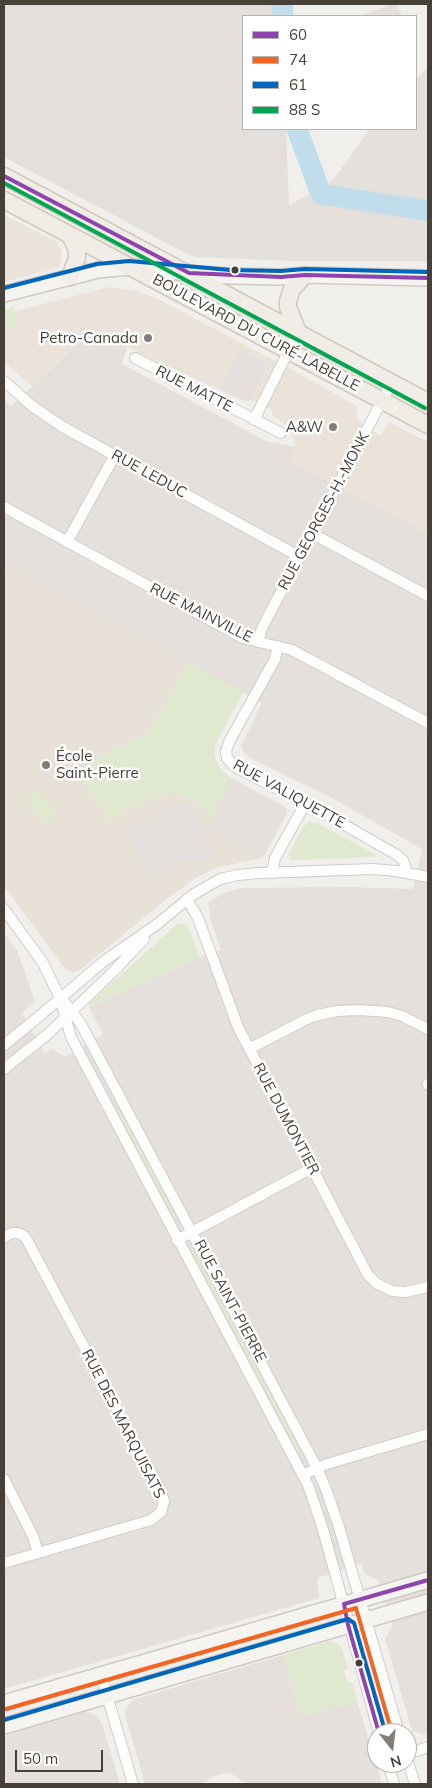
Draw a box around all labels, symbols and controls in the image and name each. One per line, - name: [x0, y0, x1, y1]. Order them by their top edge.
- legend: [242, 15, 417, 130]
- text: 60: [289, 25, 307, 44]
- text: 74: [289, 50, 307, 69]
- text: 61: [289, 75, 307, 94]
- text: 88 S: [289, 100, 320, 119]
- unlabelled marker: [230, 265, 240, 275]
- street label: BOULEVARD DU CURÉ-LABELLE: [149, 271, 363, 395]
- place label: Petro-Canada: [40, 329, 138, 347]
- marker: Petro-Canada: [142, 332, 154, 344]
- street label: RUE MATTE: [153, 362, 235, 416]
- place label: A&W: [286, 418, 323, 436]
- marker: A&W: [327, 421, 339, 433]
- street label: RUE GEORGES-H.-MONK: [275, 429, 373, 593]
- street label: RUE LEDUC: [108, 446, 190, 502]
- street label: RUE MAINVILLE: [147, 579, 255, 647]
- place label: École Saint-Pierre: [56, 747, 139, 782]
- street label: RUE VALIQUETTE: [230, 756, 348, 832]
- marker: École Saint-Pierre: [40, 759, 52, 771]
- street label: RUE DUMONTIER: [249, 1060, 323, 1178]
- street label: RUE SAINT-PIERRE: [190, 1237, 270, 1365]
- street label: RUE DES MARQUISATS: [78, 1346, 168, 1502]
- unlabelled marker: [354, 1658, 364, 1668]
- north arrow: [367, 1723, 417, 1773]
- scale bar: [18, 1740, 105, 1772]
- text: 50 m: [23, 1749, 58, 1768]
- text: N: [388, 1751, 403, 1772]

